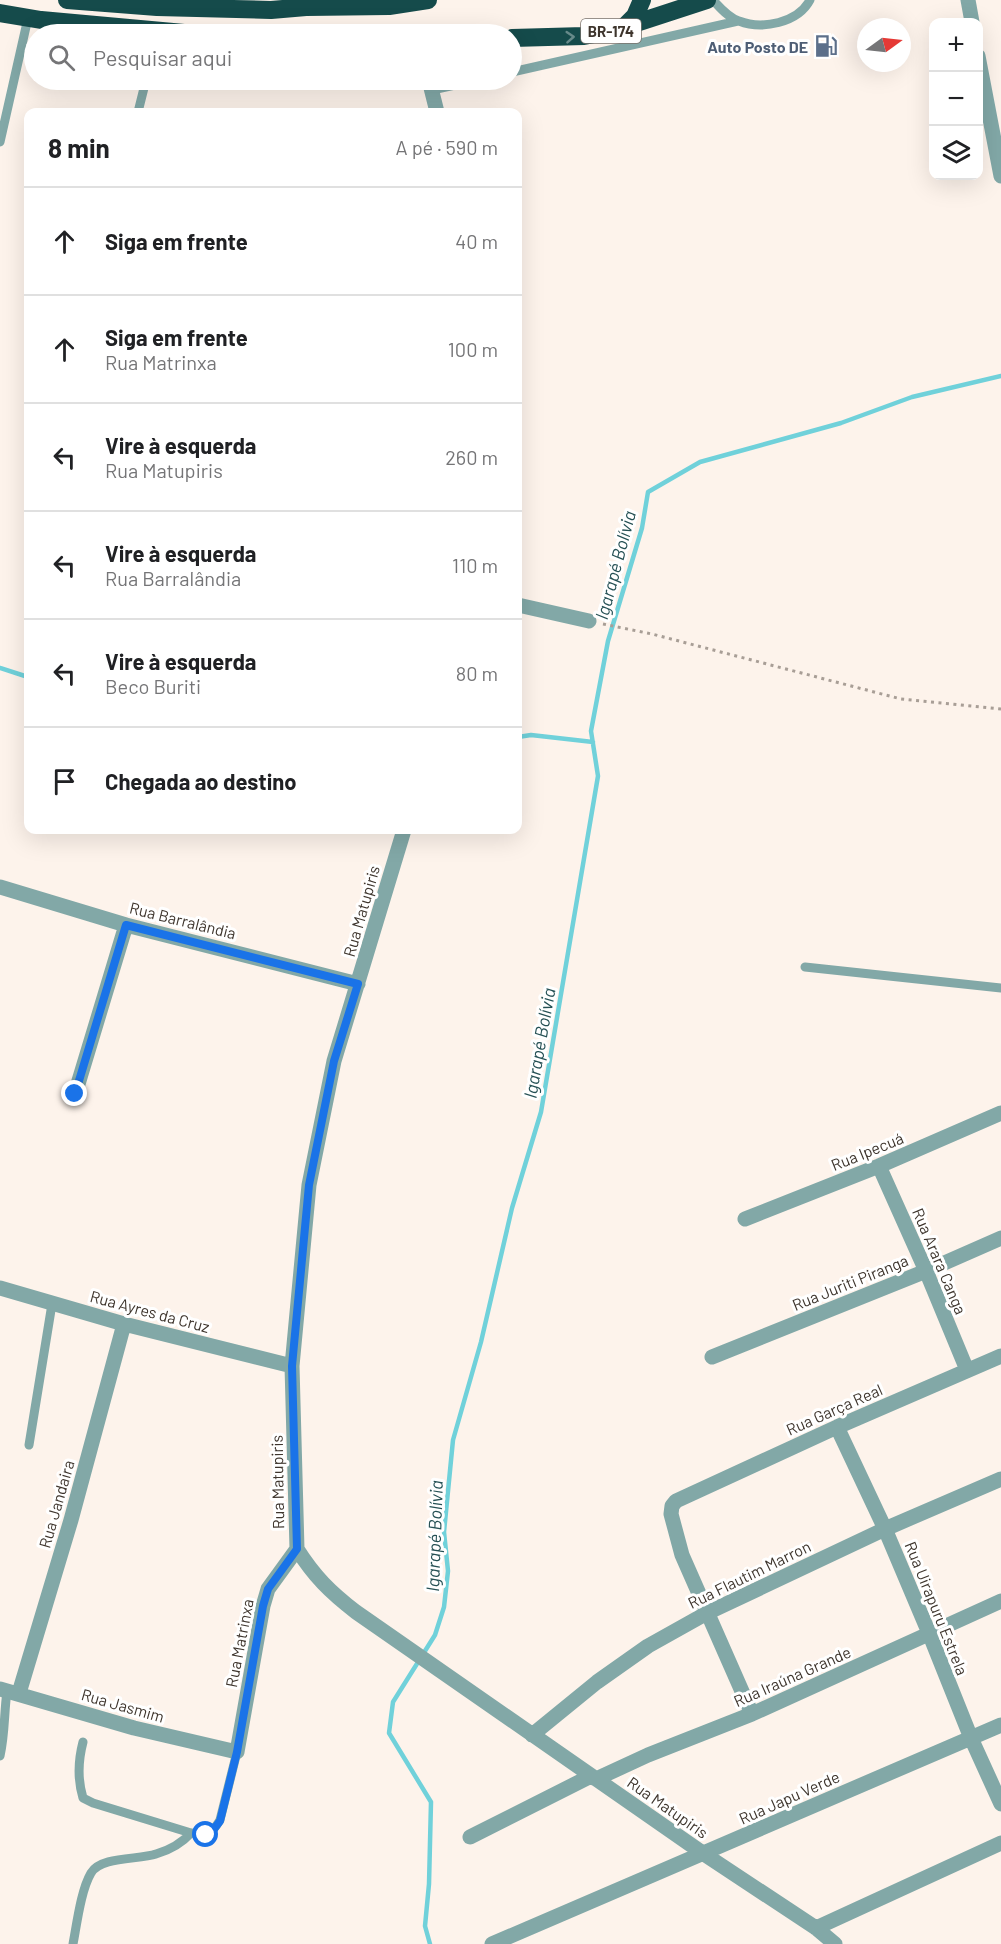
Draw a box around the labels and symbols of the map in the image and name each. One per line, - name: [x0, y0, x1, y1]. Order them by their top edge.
- north arrow: [857, 18, 911, 72]
- road number: BR-174: [581, 19, 641, 43]
- one-way arrow: [565, 30, 574, 43]
- fuel station icon: Auto Posto DE: [813, 33, 839, 59]
- place label: Auto Posto DE: [707, 37, 808, 56]
- water label: Igarapé Bolívia: [590, 508, 640, 622]
- street label: Rua Matupiris: [339, 863, 383, 959]
- street label: Rua Barralândia: [128, 898, 238, 942]
- water label: Igarapé Bolívia: [518, 986, 560, 1100]
- route end: [61, 1080, 87, 1106]
- street label: Rua Ipecuá: [828, 1128, 906, 1174]
- street label: Rua Arara Canga: [909, 1205, 971, 1317]
- street label: Rua Juriti Piranga: [789, 1250, 911, 1314]
- street label: Rua Ayres da Cruz: [88, 1286, 212, 1336]
- street label: Rua Garça Real: [783, 1379, 885, 1439]
- street label: Rua Matupiris: [267, 1435, 287, 1529]
- street label: Rua Jandaira: [34, 1458, 78, 1550]
- water label: Igarapé Bolívia: [421, 1480, 447, 1592]
- street label: Rua Flautim Marron: [685, 1536, 813, 1612]
- street label: Rua Uirapuru Estrela: [902, 1538, 972, 1678]
- street label: Rua Matrinxa: [221, 1597, 257, 1689]
- street label: Rua Iraúna Grande: [731, 1642, 853, 1710]
- street label: Rua Jasmim: [79, 1684, 167, 1726]
- street label: Rua Japu Verde: [736, 1766, 842, 1828]
- street label: Rua Matupiris: [624, 1772, 712, 1842]
- route start: [192, 1821, 218, 1847]

